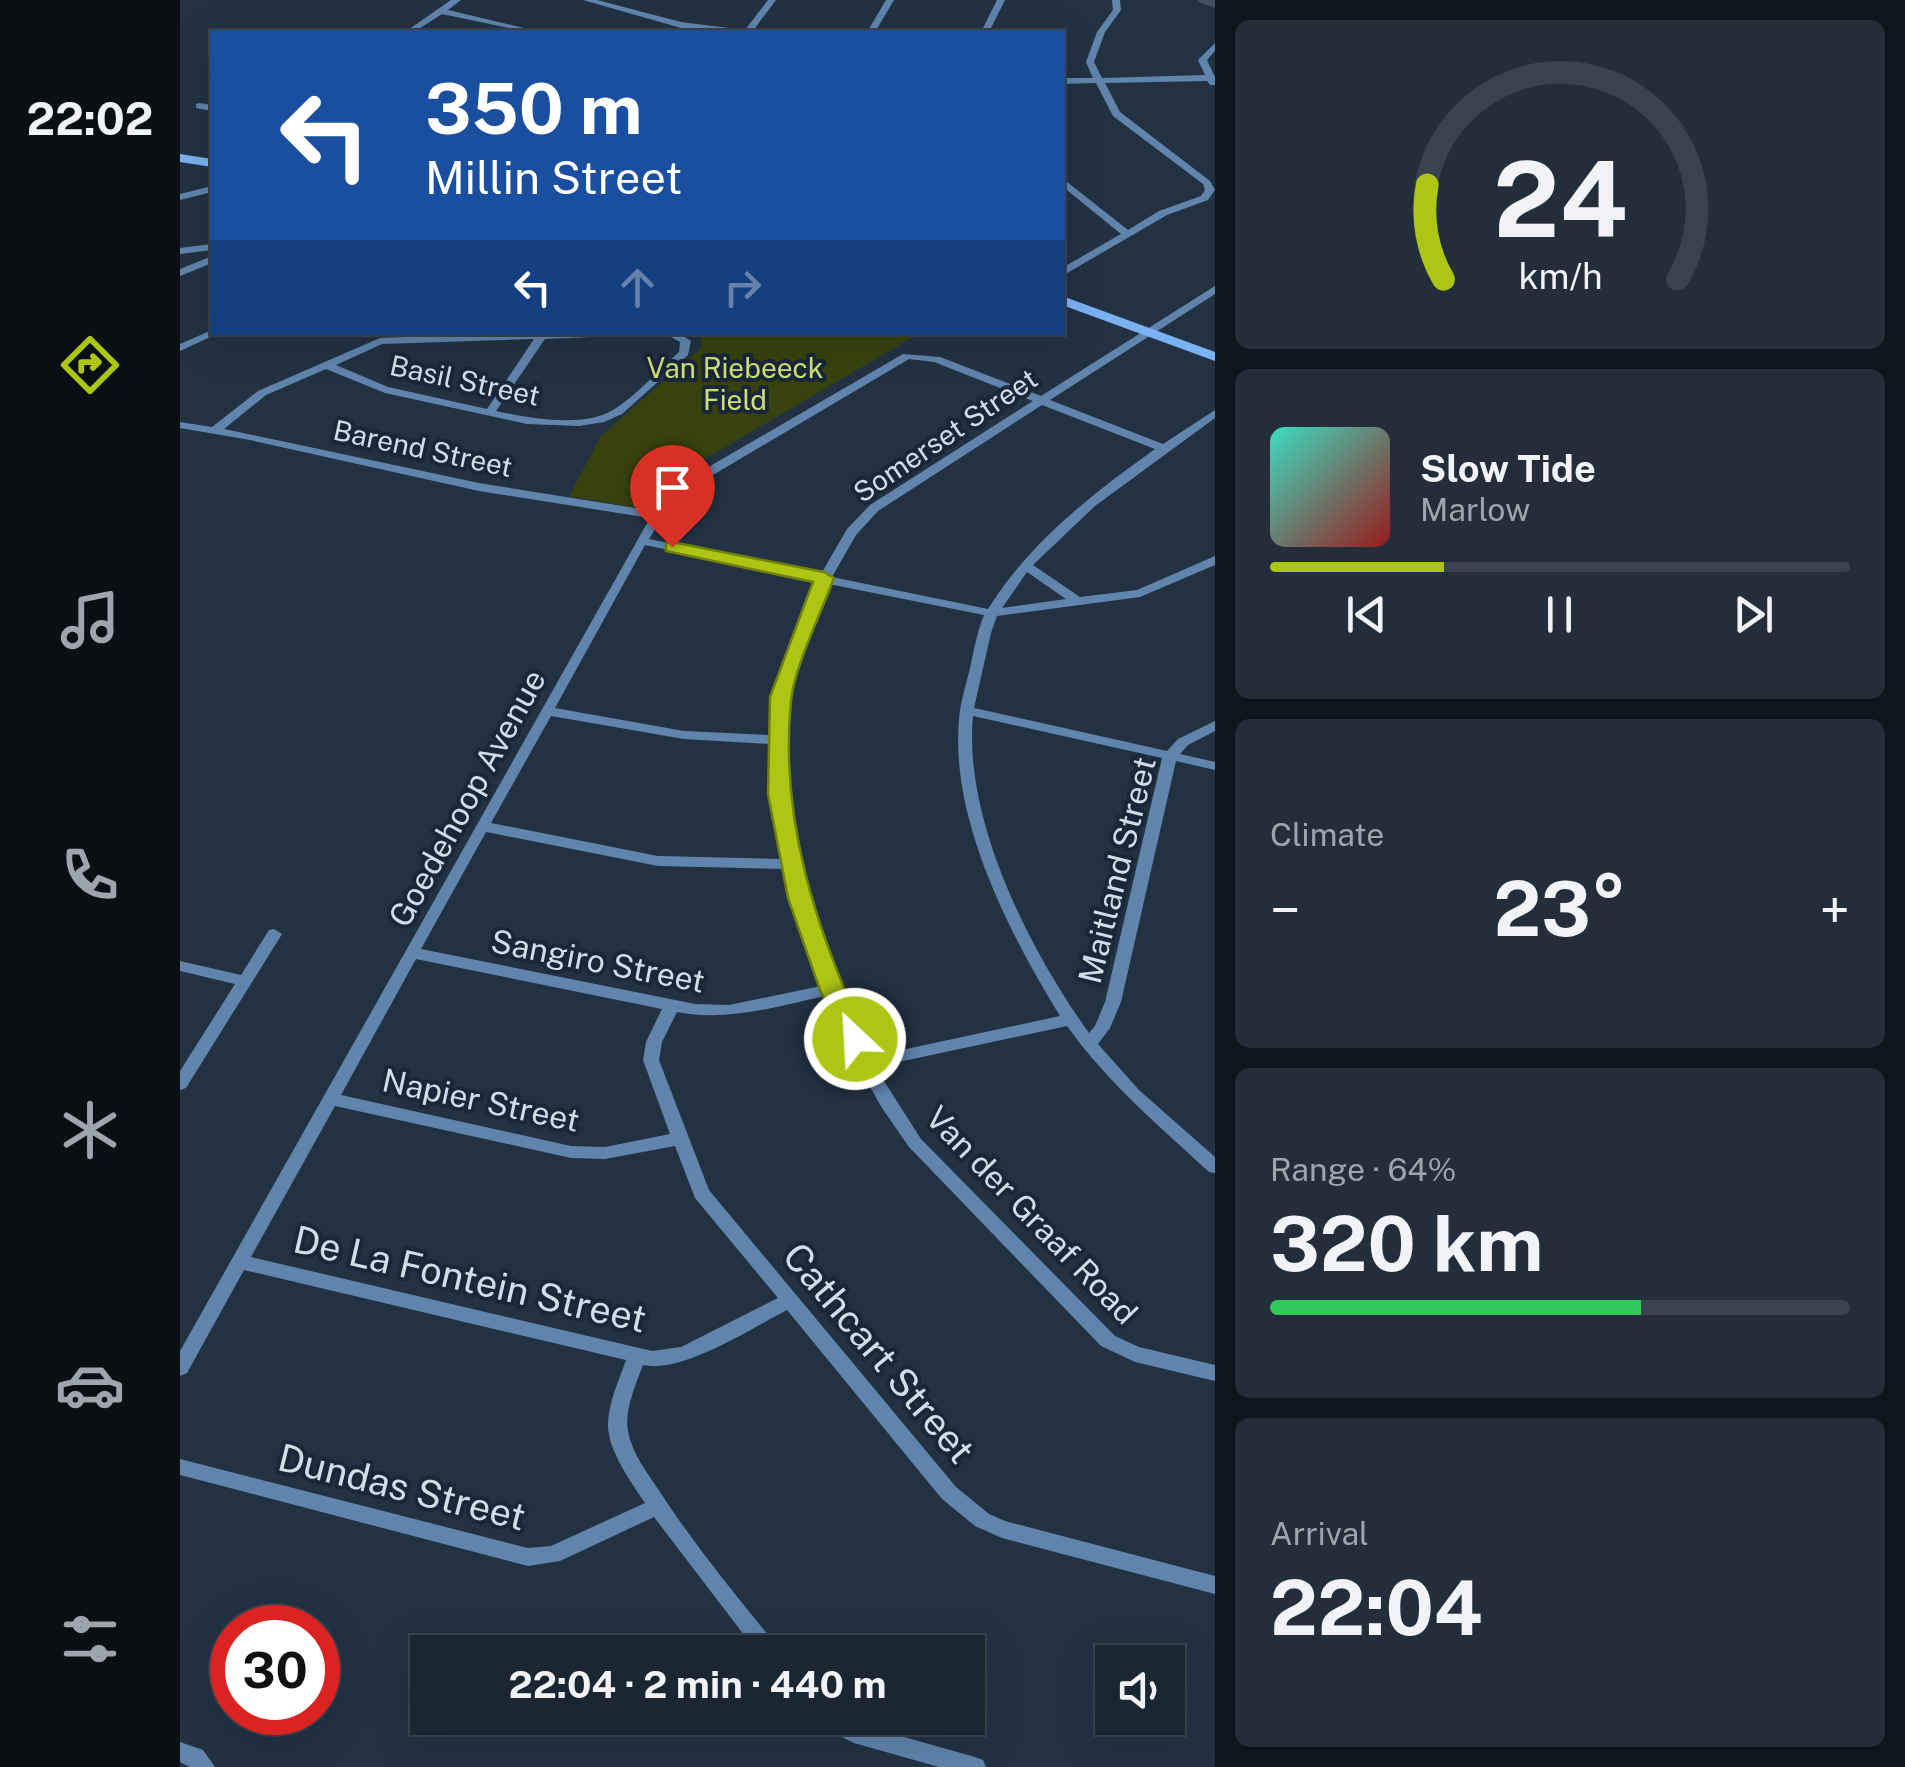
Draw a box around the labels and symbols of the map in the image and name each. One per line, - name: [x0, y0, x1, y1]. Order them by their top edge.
- street label: Basil Street: [387, 348, 543, 412]
- park label: Van Riebeeck Field: [647, 351, 823, 416]
- street label: Somerset Street: [847, 361, 1043, 509]
- street label: Barend Street: [330, 413, 516, 483]
- pin: [630, 445, 715, 548]
- street label: Goedehoop Avenue: [381, 663, 553, 933]
- street label: Maitland Street: [1071, 753, 1163, 987]
- street label: Sangiro Street: [488, 922, 708, 1000]
- position arrow: [803, 987, 907, 1091]
- street label: Napier Street: [379, 1061, 583, 1139]
- street label: Van der Graaf Road: [919, 1099, 1145, 1331]
- street label: De La Fontein Street: [289, 1217, 651, 1341]
- street label: Cathcart Street: [774, 1234, 984, 1472]
- street label: Dundas Street: [274, 1435, 530, 1539]
- speed limit sign: 30: [210, 1605, 340, 1735]

